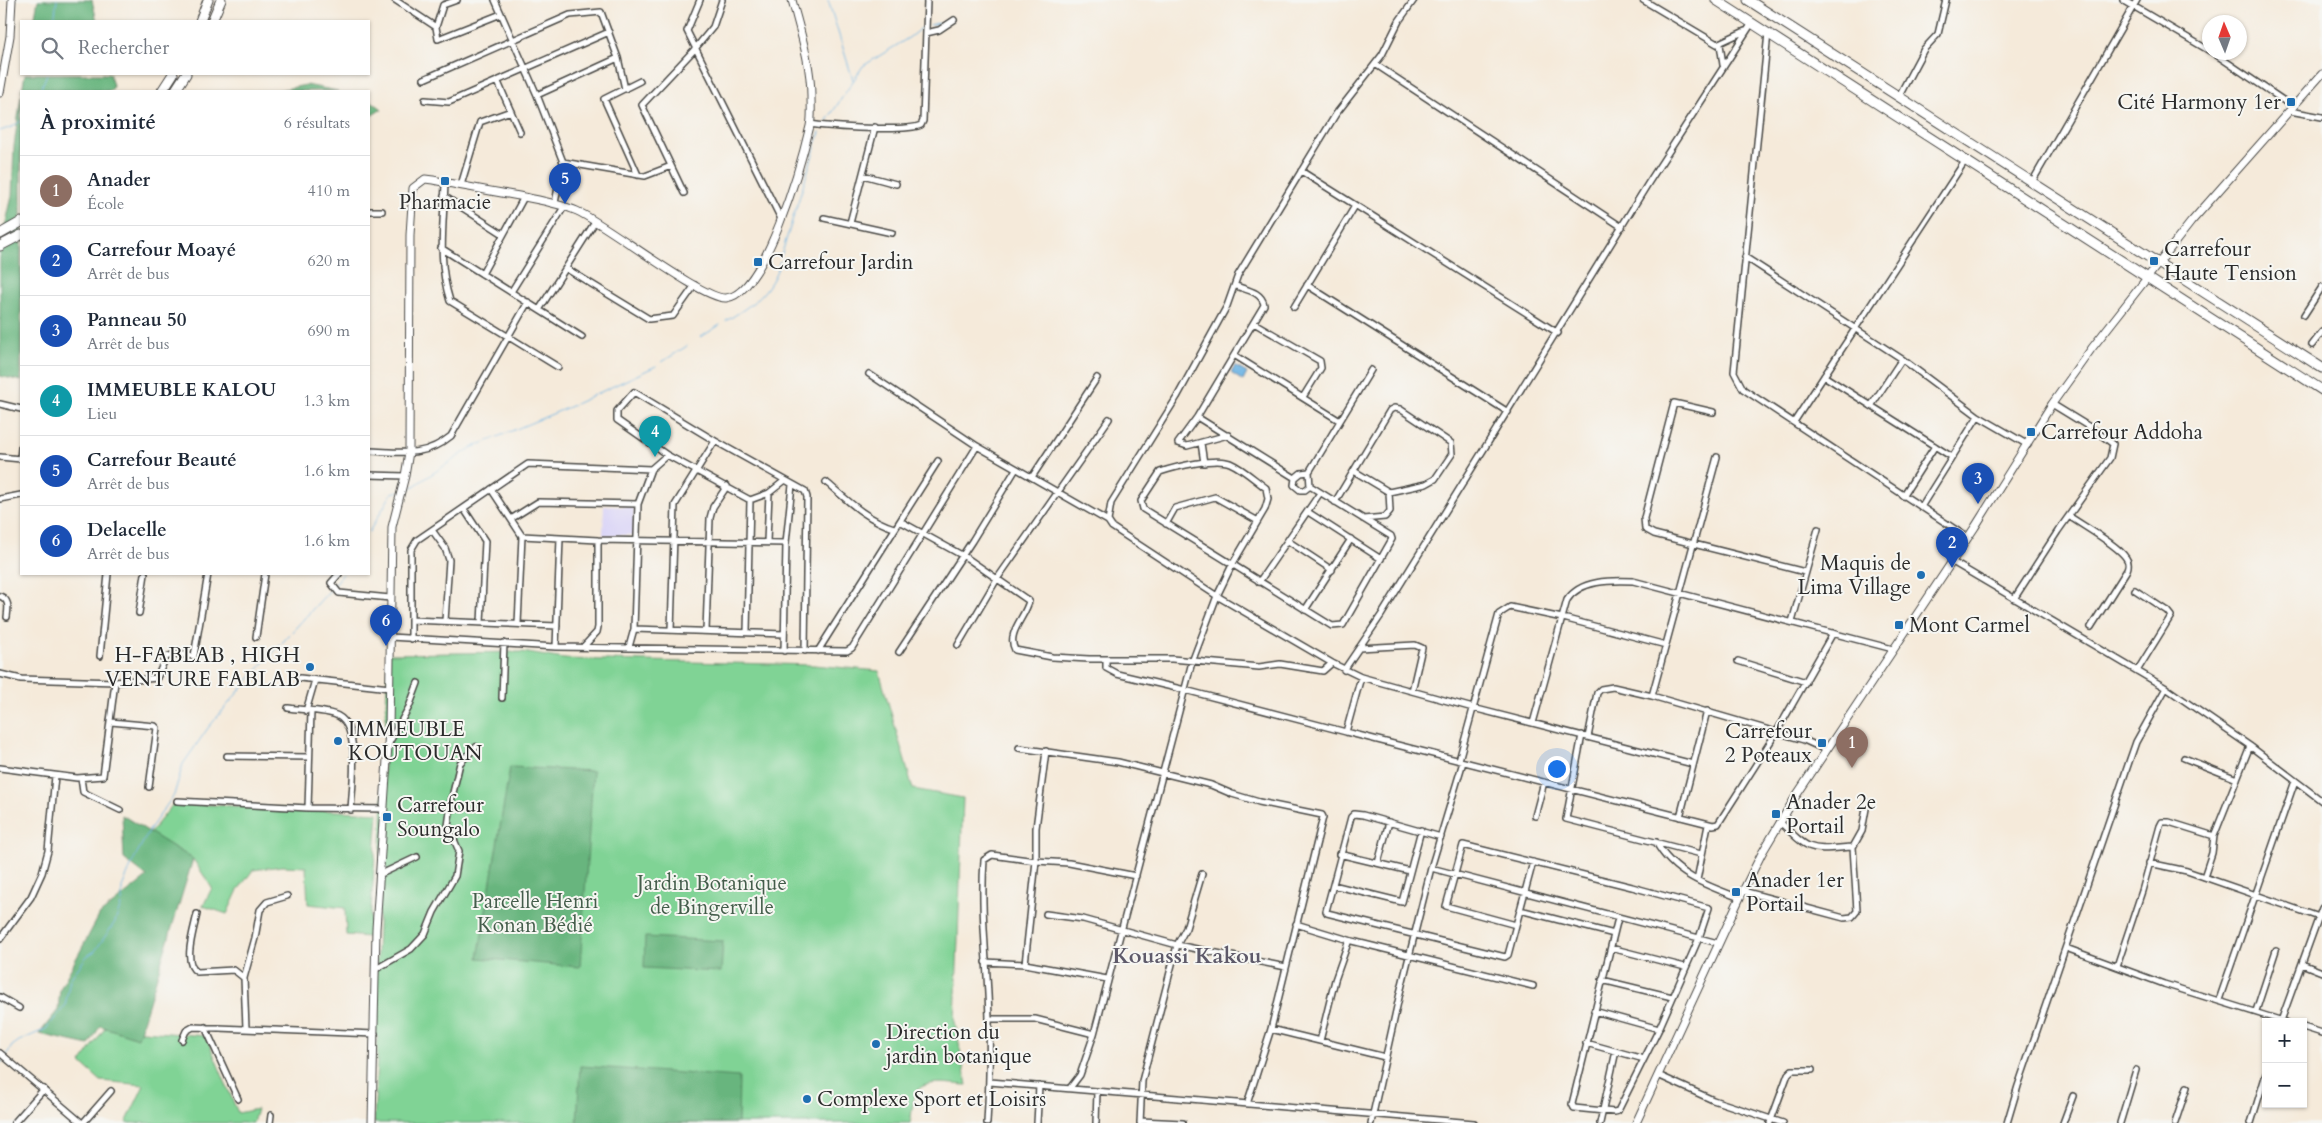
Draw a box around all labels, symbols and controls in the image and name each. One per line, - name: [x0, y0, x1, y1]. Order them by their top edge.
- north arrow: [2202, 15, 2247, 60]
- search box: [20, 20, 370, 75]
- icon: search: [38, 34, 66, 62]
- text: Rechercher: [78, 35, 169, 61]
- place label: Cité Harmony 1er: [2117, 88, 2281, 117]
- marker: Cité Harmony 1er: [2285, 96, 2297, 108]
- text: À proximité: [40, 108, 156, 137]
- text: 6 résultats: [284, 112, 350, 134]
- pin: 5: [549, 163, 581, 204]
- text: Anader: [87, 167, 150, 193]
- marker: Pharmacie: [439, 175, 451, 187]
- text: 1: [52, 180, 60, 202]
- text: 410 m: [308, 180, 350, 202]
- place label: Pharmacie: [399, 188, 491, 217]
- text: École: [87, 193, 124, 215]
- place label: Carrefour Haute Tension: [2164, 235, 2297, 288]
- text: Carrefour Moayé: [87, 237, 236, 263]
- place label: Carrefour Jardin: [768, 248, 913, 277]
- text: 2: [52, 250, 60, 272]
- text: 620 m: [308, 250, 350, 272]
- marker: Carrefour Haute Tension: [2148, 255, 2160, 267]
- marker: Carrefour Jardin: [752, 256, 764, 268]
- text: Arrêt de bus: [87, 263, 169, 285]
- text: Panneau 50: [87, 307, 187, 333]
- text: 3: [52, 320, 60, 342]
- text: 690 m: [308, 320, 350, 342]
- text: Arrêt de bus: [87, 333, 169, 355]
- text: IMMEUBLE KALOU: [87, 377, 276, 403]
- text: 4: [52, 390, 60, 412]
- text: 1.3 km: [303, 390, 350, 412]
- text: Lieu: [87, 403, 117, 425]
- pin: 4: [639, 416, 671, 457]
- place label: Carrefour Addoha: [2041, 418, 2203, 447]
- marker: Carrefour Addoha: [2025, 426, 2037, 438]
- text: Carrefour Beauté: [87, 447, 237, 473]
- text: 5: [52, 460, 60, 482]
- text: 1.6 km: [303, 460, 350, 482]
- pin: 3: [1962, 463, 1994, 504]
- text: Arrêt de bus: [87, 473, 169, 495]
- text: Delacelle: [87, 517, 167, 543]
- pin: 2: [1936, 527, 1968, 568]
- text: 6: [52, 530, 60, 552]
- text: 1.6 km: [303, 530, 350, 552]
- text: Arrêt de bus: [87, 543, 169, 565]
- place label: Maquis de Lima Village: [1798, 549, 1911, 602]
- marker: Maquis de Lima Village: [1915, 569, 1927, 581]
- pin: 6: [370, 605, 402, 646]
- place label: Mont Carmel: [1909, 611, 2030, 640]
- marker: Mont Carmel: [1893, 619, 1905, 631]
- place label: H-FABLAB , HIGH VENTURE FABLAB: [105, 641, 300, 694]
- marker: H-FABLAB , HIGH VENTURE FABLAB: [304, 661, 316, 673]
- place label: IMMEUBLE KOUTOUAN: [348, 715, 483, 768]
- place label: Carrefour 2 Poteaux: [1725, 717, 1813, 770]
- pin: 1: [1836, 727, 1868, 768]
- marker: IMMEUBLE KOUTOUAN: [332, 735, 344, 747]
- marker: Carrefour 2 Poteaux: [1816, 737, 1828, 749]
- your location: [1544, 756, 1570, 782]
- place label: Anader 2e Portail: [1786, 788, 1876, 841]
- place label: Carrefour Soungalo: [397, 791, 484, 844]
- marker: Anader 2e Portail: [1770, 808, 1782, 820]
- marker: Carrefour Soungalo: [381, 811, 393, 823]
- place label: Anader 1er Portail: [1746, 866, 1844, 919]
- park label: Jardin Botanique de Bingerville: [634, 869, 787, 922]
- marker: Anader 1er Portail: [1730, 886, 1742, 898]
- park label: Parcelle Henri Konan Bédié: [472, 887, 598, 940]
- district label: Kouassi Kakou: [1112, 941, 1262, 971]
- place label: Direction du jardin botanique: [883, 1018, 1032, 1071]
- map controls: [2262, 1018, 2307, 1108]
- button: +: [2262, 1018, 2307, 1063]
- marker: Direction du jardin botanique: [870, 1038, 882, 1050]
- button: −: [2262, 1063, 2307, 1108]
- place label: Complexe Sport et Loisirs: [817, 1085, 1046, 1114]
- marker: Complexe Sport et Loisirs: [801, 1093, 813, 1105]

